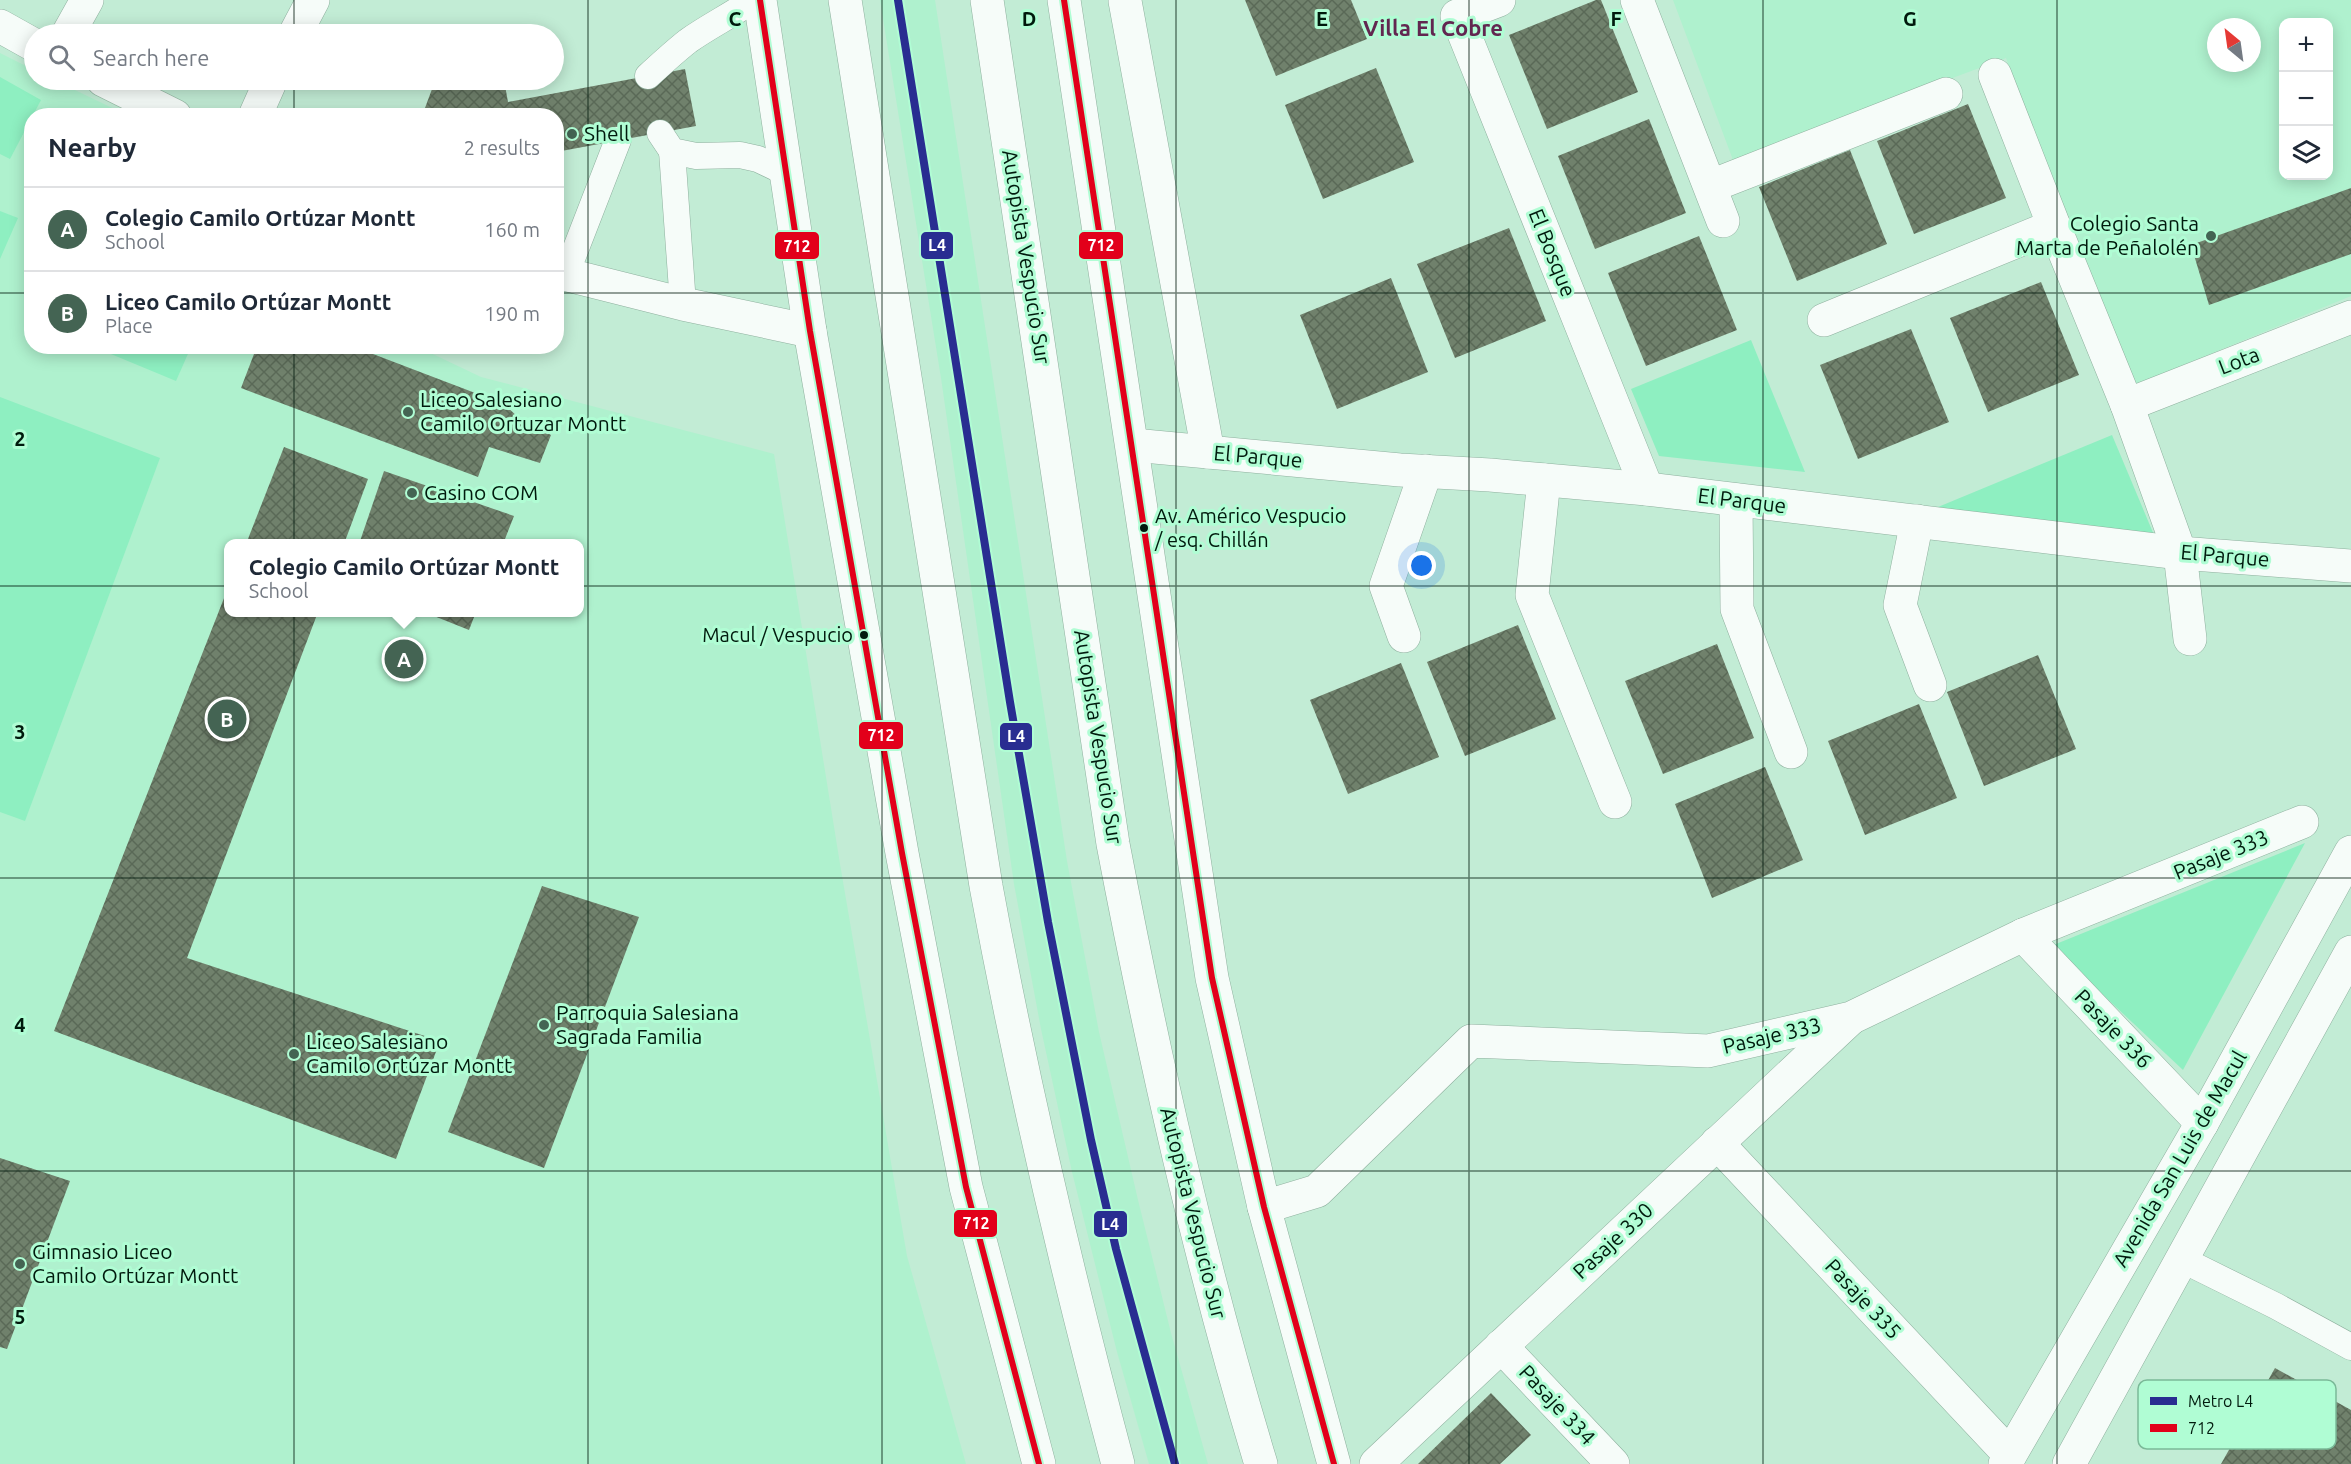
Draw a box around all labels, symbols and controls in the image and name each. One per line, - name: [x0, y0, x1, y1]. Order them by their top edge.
- text: C: [729, 7, 742, 30]
- text: D: [1022, 7, 1036, 30]
- text: E: [1316, 7, 1328, 30]
- text: F: [1610, 7, 1622, 30]
- text: G: [1903, 7, 1917, 30]
- district label: Villa El Cobre: [1363, 15, 1503, 40]
- north arrow: [2207, 18, 2261, 72]
- map controls: [2279, 18, 2333, 180]
- button: +: [2279, 18, 2333, 72]
- search box: [24, 24, 564, 90]
- icon: search: [45, 41, 78, 74]
- text: Search here: [93, 45, 209, 70]
- button: −: [2279, 72, 2333, 126]
- place label: Shell: [584, 121, 630, 145]
- button: layers: [2279, 126, 2333, 180]
- marker: Shell: [565, 127, 579, 141]
- text: Nearby: [48, 133, 136, 162]
- text: 2 results: [464, 136, 540, 159]
- street label: Autopista Vespucio Sur: [998, 148, 1056, 366]
- text: Colegio Camilo Ortúzar Montt: [105, 205, 415, 230]
- street label: El Bosque: [1524, 205, 1581, 300]
- place label: Colegio Santa Marta de Peñalolén: [2016, 211, 2199, 259]
- text: A: [60, 218, 75, 241]
- text: 160 m: [484, 218, 540, 241]
- marker: Colegio Santa Marta de Peñalolén: [2204, 229, 2218, 243]
- text: School: [105, 230, 165, 253]
- line badge: 712: [774, 231, 820, 260]
- line badge: L4: [920, 231, 954, 260]
- line badge: 712: [1078, 231, 1124, 260]
- text: L4: [928, 236, 946, 254]
- text: 712: [1087, 236, 1115, 254]
- text: 712: [783, 237, 811, 255]
- text: Liceo Camilo Ortúzar Montt: [105, 289, 391, 314]
- text: B: [61, 302, 74, 325]
- text: 190 m: [484, 302, 540, 325]
- text: Place: [105, 314, 153, 337]
- street label: Lota: [2215, 341, 2263, 379]
- place label: Liceo Salesiano Camilo Ortuzar Montt: [420, 387, 626, 435]
- marker: Liceo Salesiano Camilo Ortuzar Montt: [401, 405, 415, 419]
- text: 2: [14, 427, 26, 450]
- street label: El Parque: [1213, 440, 1303, 472]
- place label: Casino COM: [424, 480, 538, 504]
- street label: El Parque: [1696, 483, 1788, 517]
- marker: Casino COM: [405, 486, 419, 500]
- place label: Av. Américo Vespucio / esq. Chillán: [1154, 504, 1346, 551]
- marker: Av. Américo Vespucio / esq. Chillán: [1138, 522, 1150, 534]
- popup: [224, 539, 584, 617]
- street label: El Parque: [2180, 539, 2270, 571]
- your location: [1407, 551, 1436, 580]
- text: Colegio Camilo Ortúzar Montt: [249, 554, 559, 579]
- text: School: [249, 579, 309, 602]
- place label: Macul / Vespucio: [702, 623, 853, 646]
- street label: Autopista Vespucio Sur: [1070, 628, 1128, 846]
- marker: Macul / Vespucio: [858, 629, 870, 641]
- pin: A: [384, 636, 424, 682]
- pin: B: [208, 696, 246, 742]
- text: 3: [14, 720, 26, 743]
- line badge: 712: [858, 721, 904, 750]
- line badge: L4: [999, 722, 1033, 751]
- text: 712: [867, 726, 895, 744]
- text: L4: [1007, 727, 1025, 745]
- street label: Pasaje 333: [2170, 824, 2272, 884]
- street label: Pasaje 336: [2070, 984, 2157, 1073]
- place label: Parroquia Salesiana Sagrada Familia: [556, 1000, 739, 1048]
- street label: Pasaje 333: [1720, 1012, 1823, 1058]
- text: 4: [14, 1013, 26, 1036]
- marker: Parroquia Salesiana Sagrada Familia: [537, 1018, 551, 1032]
- place label: Liceo Salesiano Camilo Ortúzar Montt: [306, 1029, 512, 1077]
- street label: Avenida San Luis de Macul: [2107, 1046, 2251, 1271]
- marker: Liceo Salesiano Camilo Ortúzar Montt: [287, 1047, 301, 1061]
- street label: Autopista Vespucio Sur: [1156, 1105, 1232, 1321]
- street label: Pasaje 330: [1568, 1197, 1657, 1283]
- line badge: 712: [953, 1209, 998, 1238]
- line badge: L4: [1093, 1210, 1128, 1238]
- text: 712: [962, 1214, 990, 1232]
- text: L4: [1101, 1215, 1119, 1233]
- place label: Gimnasio Liceo Camilo Ortúzar Montt: [32, 1239, 238, 1287]
- street label: Pasaje 335: [1821, 1254, 1907, 1343]
- marker: Gimnasio Liceo Camilo Ortúzar Montt: [13, 1257, 27, 1271]
- text: 5: [14, 1305, 26, 1328]
- street label: Pasaje 334: [1515, 1360, 1601, 1449]
- legend: [2138, 1380, 2336, 1449]
- text: Metro L4: [2188, 1392, 2253, 1410]
- text: 712: [2188, 1419, 2215, 1437]

